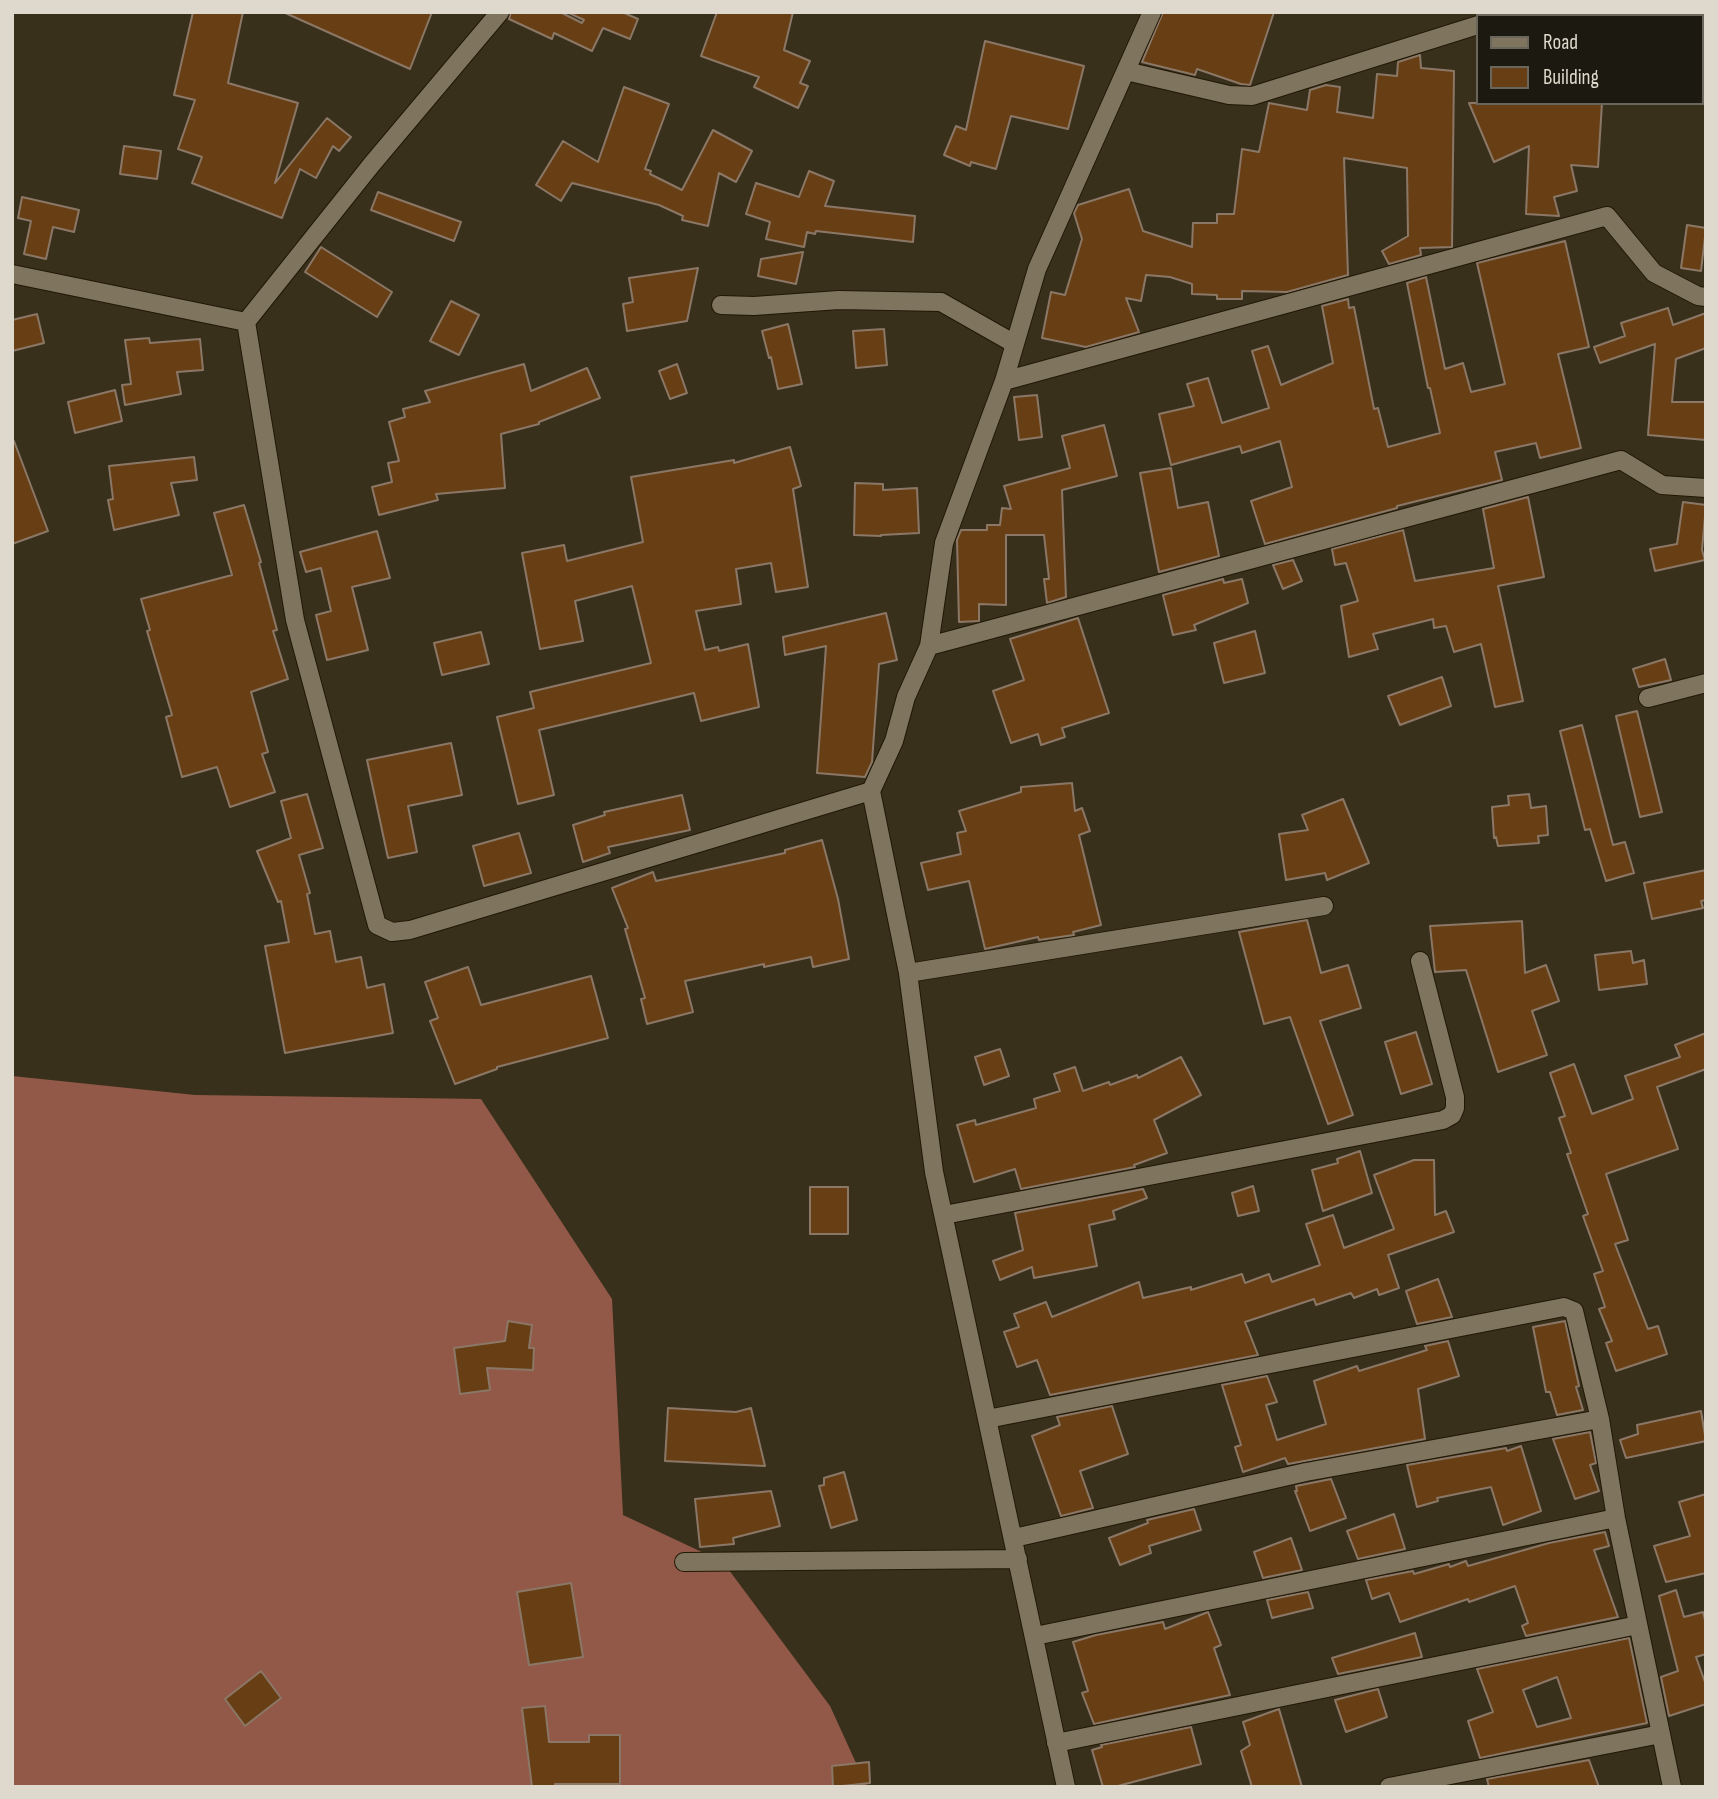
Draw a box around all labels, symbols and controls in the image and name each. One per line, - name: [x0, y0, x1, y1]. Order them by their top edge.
- legend: [1476, 14, 1704, 105]
- text: Road: [1543, 30, 1578, 55]
- text: Building: [1543, 65, 1599, 90]

